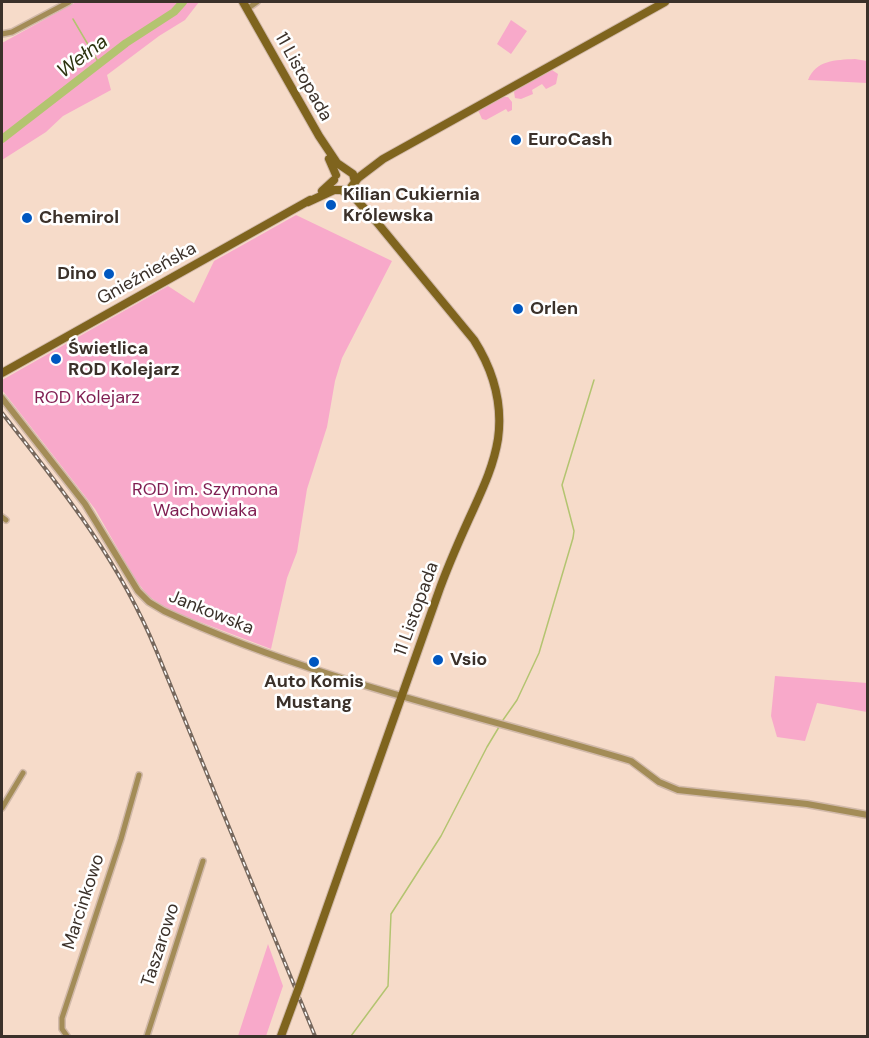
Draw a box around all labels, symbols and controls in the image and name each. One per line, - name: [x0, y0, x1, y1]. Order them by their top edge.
- street label: 11 Listopada: [270, 29, 336, 125]
- water label: Wełna: [53, 30, 113, 84]
- place label: EuroCash: [528, 129, 612, 151]
- marker: EuroCash: [509, 133, 523, 147]
- place label: Kilian Cukiernia Królewska: [343, 184, 480, 226]
- marker: Kilian Cukiernia Królewska: [324, 198, 338, 212]
- place label: Chemirol: [39, 207, 119, 229]
- marker: Chemirol: [20, 211, 34, 225]
- street label: Gnieźnieńska: [94, 238, 200, 310]
- place label: Dino: [57, 263, 97, 285]
- marker: Dino: [102, 267, 116, 281]
- place label: Orlen: [530, 298, 578, 320]
- marker: Orlen: [511, 302, 525, 316]
- place label: Świetlica ROD Kolejarz: [68, 338, 180, 380]
- marker: Świetlica ROD Kolejarz: [49, 352, 63, 366]
- park label: ROD Kolejarz: [34, 387, 140, 409]
- park label: ROD im. Szymona Wachowiaka: [132, 479, 278, 522]
- street label: 11 Listopada: [390, 559, 444, 659]
- street label: Jankowska: [165, 586, 257, 640]
- place label: Vsio: [450, 649, 487, 671]
- marker: Vsio: [431, 653, 445, 667]
- marker: Auto Komis Mustang: [307, 655, 321, 669]
- place label: Auto Komis Mustang: [264, 671, 364, 714]
- street label: Marcinkowo: [58, 852, 110, 952]
- street label: Taszarowo: [137, 901, 185, 989]

